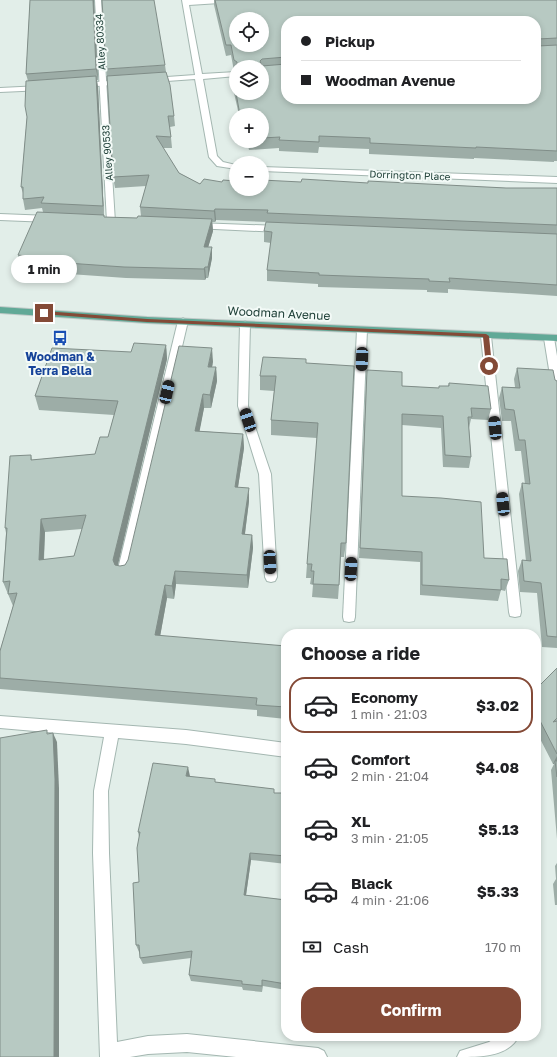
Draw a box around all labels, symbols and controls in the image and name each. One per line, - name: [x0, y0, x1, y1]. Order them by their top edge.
- map controls: [229, 12, 269, 196]
- button: locate: [229, 12, 269, 52]
- street label: Alley 80334: [93, 13, 107, 71]
- text: Pickup: [325, 32, 375, 50]
- button: layers: [229, 60, 269, 100]
- text: Woodman Avenue: [325, 71, 455, 89]
- button: +: [229, 108, 269, 148]
- street label: Alley 90533: [99, 124, 115, 181]
- button: −: [229, 156, 269, 196]
- street label: Dorrington Place: [369, 168, 451, 182]
- callout: 1 min: [11, 255, 77, 283]
- text: 1 min: [28, 261, 60, 277]
- street label: Woodman Avenue: [227, 303, 331, 323]
- route end: [35, 304, 53, 322]
- bus stop icon: Woodman & Terra Bella: [51, 329, 69, 347]
- car: [356, 347, 368, 371]
- place label: Woodman & Terra Bella: [25, 349, 95, 378]
- route start: [480, 357, 498, 375]
- car: [158, 379, 176, 405]
- car: [239, 407, 257, 433]
- car: [488, 415, 502, 441]
- car: [496, 491, 510, 517]
- car: [263, 550, 277, 574]
- car: [344, 557, 358, 581]
- text: Choose a ride: [301, 642, 420, 664]
- icon: car: [303, 687, 339, 723]
- text: Economy: [351, 688, 418, 706]
- text: $3.02: [476, 696, 519, 714]
- text: 1 min · 21:03: [351, 706, 427, 722]
- icon: car: [303, 749, 339, 785]
- text: Comfort: [351, 750, 410, 768]
- text: $4.08: [475, 758, 519, 776]
- text: 2 min · 21:04: [351, 768, 429, 784]
- icon: car: [303, 811, 339, 847]
- text: XL: [351, 812, 370, 830]
- text: $5.13: [478, 820, 519, 838]
- text: 3 min · 21:05: [351, 830, 429, 846]
- icon: car: [303, 873, 339, 909]
- text: Black: [351, 874, 393, 892]
- text: $5.33: [477, 882, 519, 900]
- text: 4 min · 21:06: [351, 892, 429, 908]
- icon: cash: [301, 936, 323, 958]
- text: Cash: [333, 938, 369, 956]
- text: 170 m: [485, 939, 521, 955]
- button: Confirm: [301, 987, 521, 1033]

